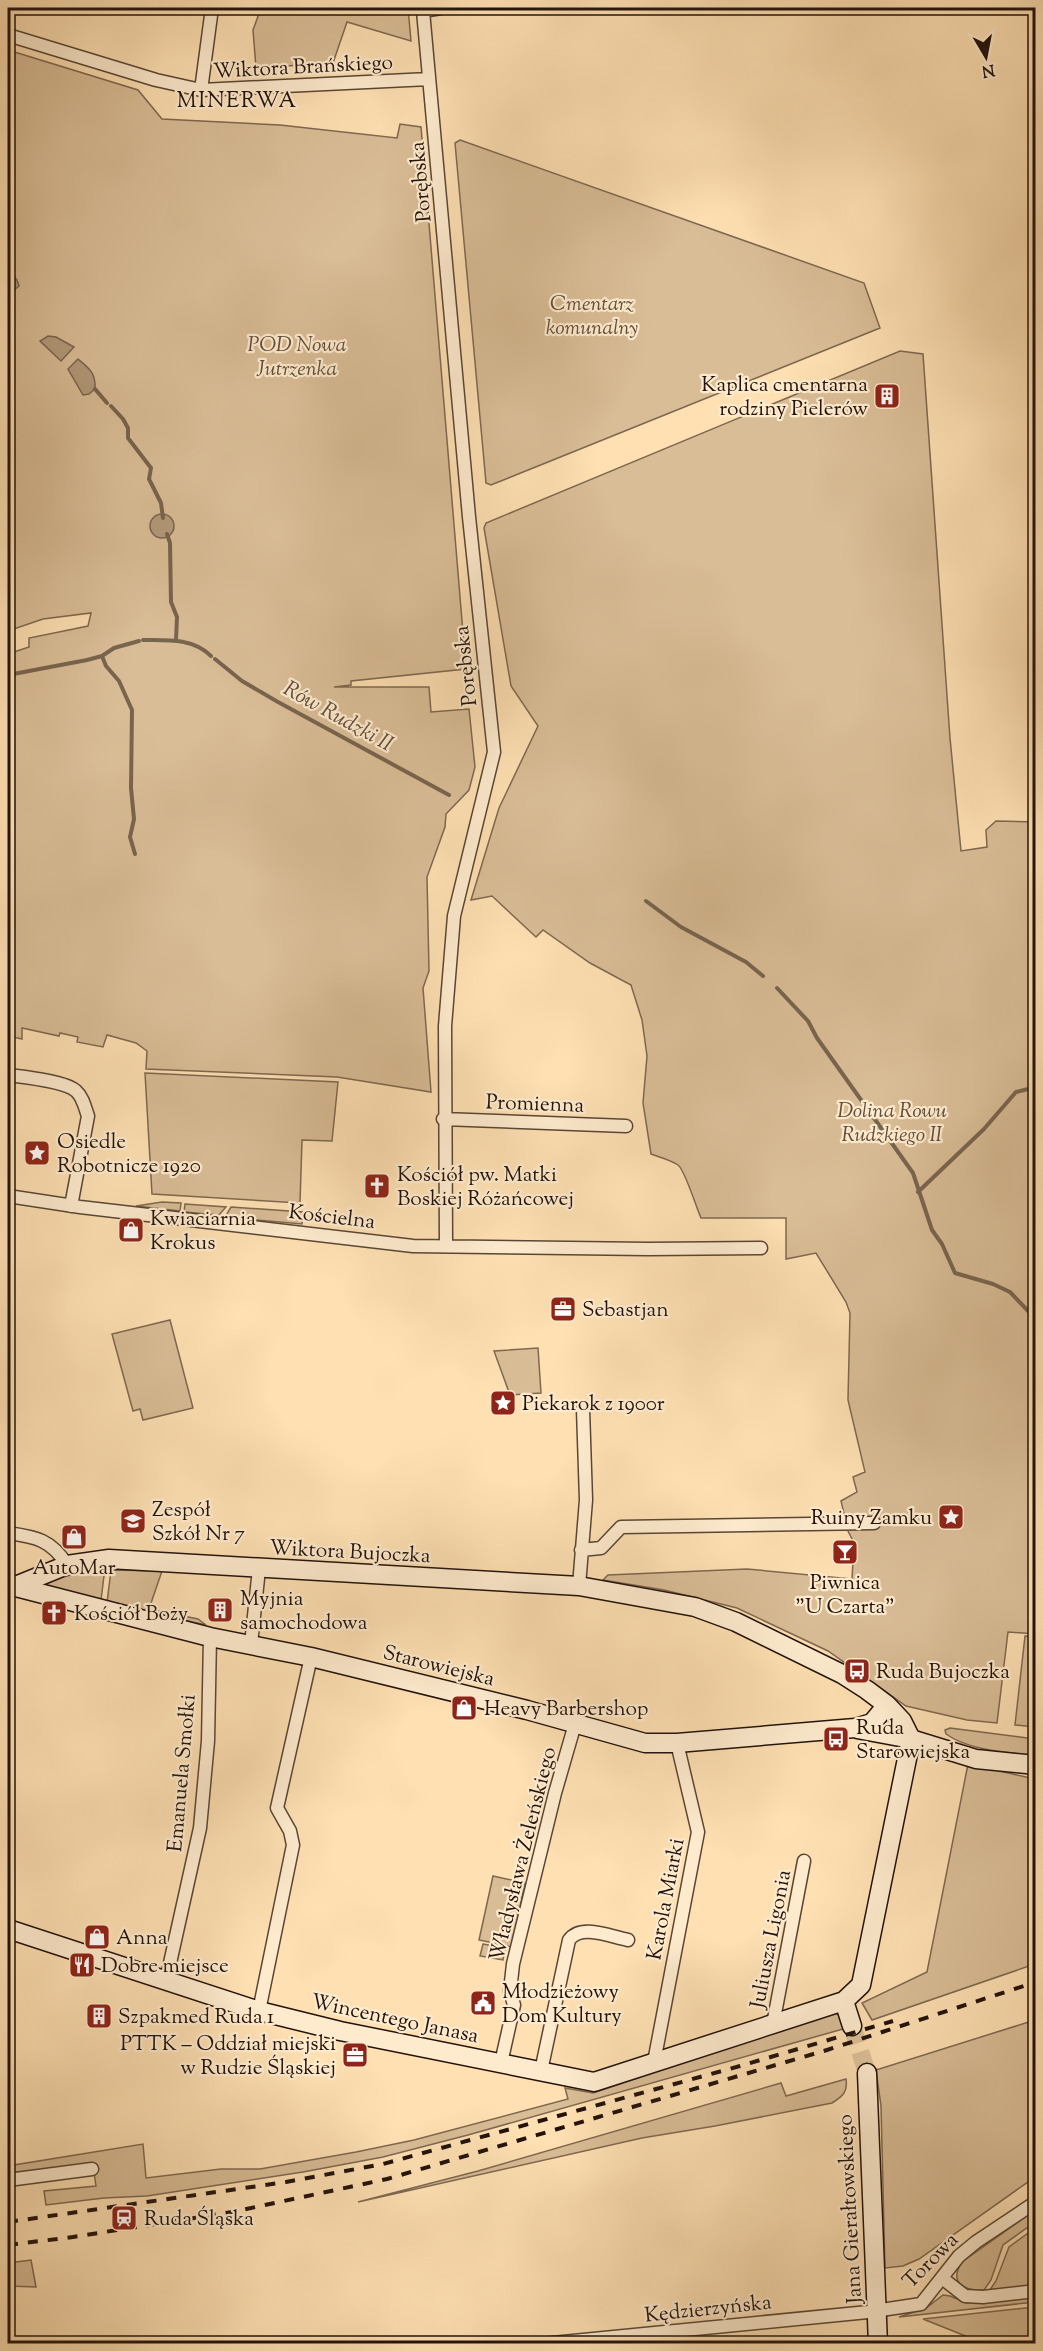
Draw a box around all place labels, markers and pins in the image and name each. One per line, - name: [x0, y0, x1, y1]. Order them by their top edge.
- place label: Kaplica cmentarna rodziny Pielerów: [701, 371, 868, 425]
- building icon: Kaplica cmentarna rodziny Pielerów: [872, 381, 902, 411]
- place label: Osiedle Robotnicze 1920: [57, 1128, 201, 1182]
- place icon: Osiedle Robotnicze 1920: [22, 1138, 52, 1168]
- place label: Kościół pw. Matki Boskiej Różańcowej: [397, 1161, 574, 1215]
- church icon: Kościół pw. Matki Boskiej Różańcowej: [362, 1171, 392, 1201]
- place label: Kwiaciarnia Krokus: [150, 1205, 256, 1259]
- shop icon: Kwiaciarnia Krokus: [116, 1215, 146, 1245]
- office icon: Sebastjan: [548, 1294, 578, 1324]
- place label: Sebastjan: [582, 1296, 669, 1326]
- place icon: Piekarok z 1900r: [488, 1388, 518, 1418]
- place label: Piekarok z 1900r: [522, 1390, 665, 1420]
- place label: Zespół Szkół Nr 7: [152, 1496, 245, 1550]
- place icon: Ruiny Zamku: [936, 1502, 966, 1532]
- place label: Ruiny Zamku: [811, 1504, 932, 1534]
- school or university icon: Zespół Szkół Nr 7: [118, 1506, 148, 1536]
- shop icon: AutoMar: [59, 1522, 89, 1552]
- bar icon: Piwnica "U Czarta": [830, 1537, 860, 1567]
- place label: AutoMar: [32, 1554, 116, 1584]
- place label: Piwnica "U Czarta": [795, 1569, 895, 1623]
- place label: Myjnia samochodowa: [240, 1585, 368, 1639]
- building icon: Myjnia samochodowa: [205, 1595, 235, 1625]
- church icon: Kościół Boży: [39, 1598, 69, 1628]
- place label: Kościół Boży: [74, 1600, 189, 1630]
- bus stop icon: Ruda Bujoczka: [842, 1656, 872, 1686]
- place label: Ruda Bujoczka: [876, 1658, 1010, 1688]
- shop icon: Heavy Barbershop: [449, 1693, 479, 1723]
- place label: Heavy Barbershop: [484, 1695, 648, 1725]
- place label: Ruda Starowiejska: [856, 1714, 971, 1768]
- bus stop icon: Ruda Starowiejska: [821, 1724, 851, 1754]
- shop icon: Anna: [82, 1922, 112, 1952]
- place label: Anna: [116, 1924, 168, 1954]
- restaurant icon: Dobre miejsce: [67, 1950, 97, 1980]
- place label: Dobre miejsce: [101, 1952, 229, 1982]
- place label: Młodzieżowy Dom Kultury: [502, 1978, 622, 2032]
- public building icon: Młodzieżowy Dom Kultury: [468, 1988, 498, 2018]
- building icon: Szpakmed Ruda 1: [84, 2001, 114, 2031]
- place label: Szpakmed Ruda 1: [118, 2003, 274, 2033]
- place label: PTTK – Oddział miejski w Rudzie Śląskiej: [120, 2030, 336, 2084]
- office icon: PTTK – Oddział miejski w Rudzie Śląskiej: [340, 2040, 370, 2070]
- station icon: Ruda Śląska: [109, 2203, 139, 2233]
- place label: Ruda Śląska: [144, 2205, 254, 2235]

